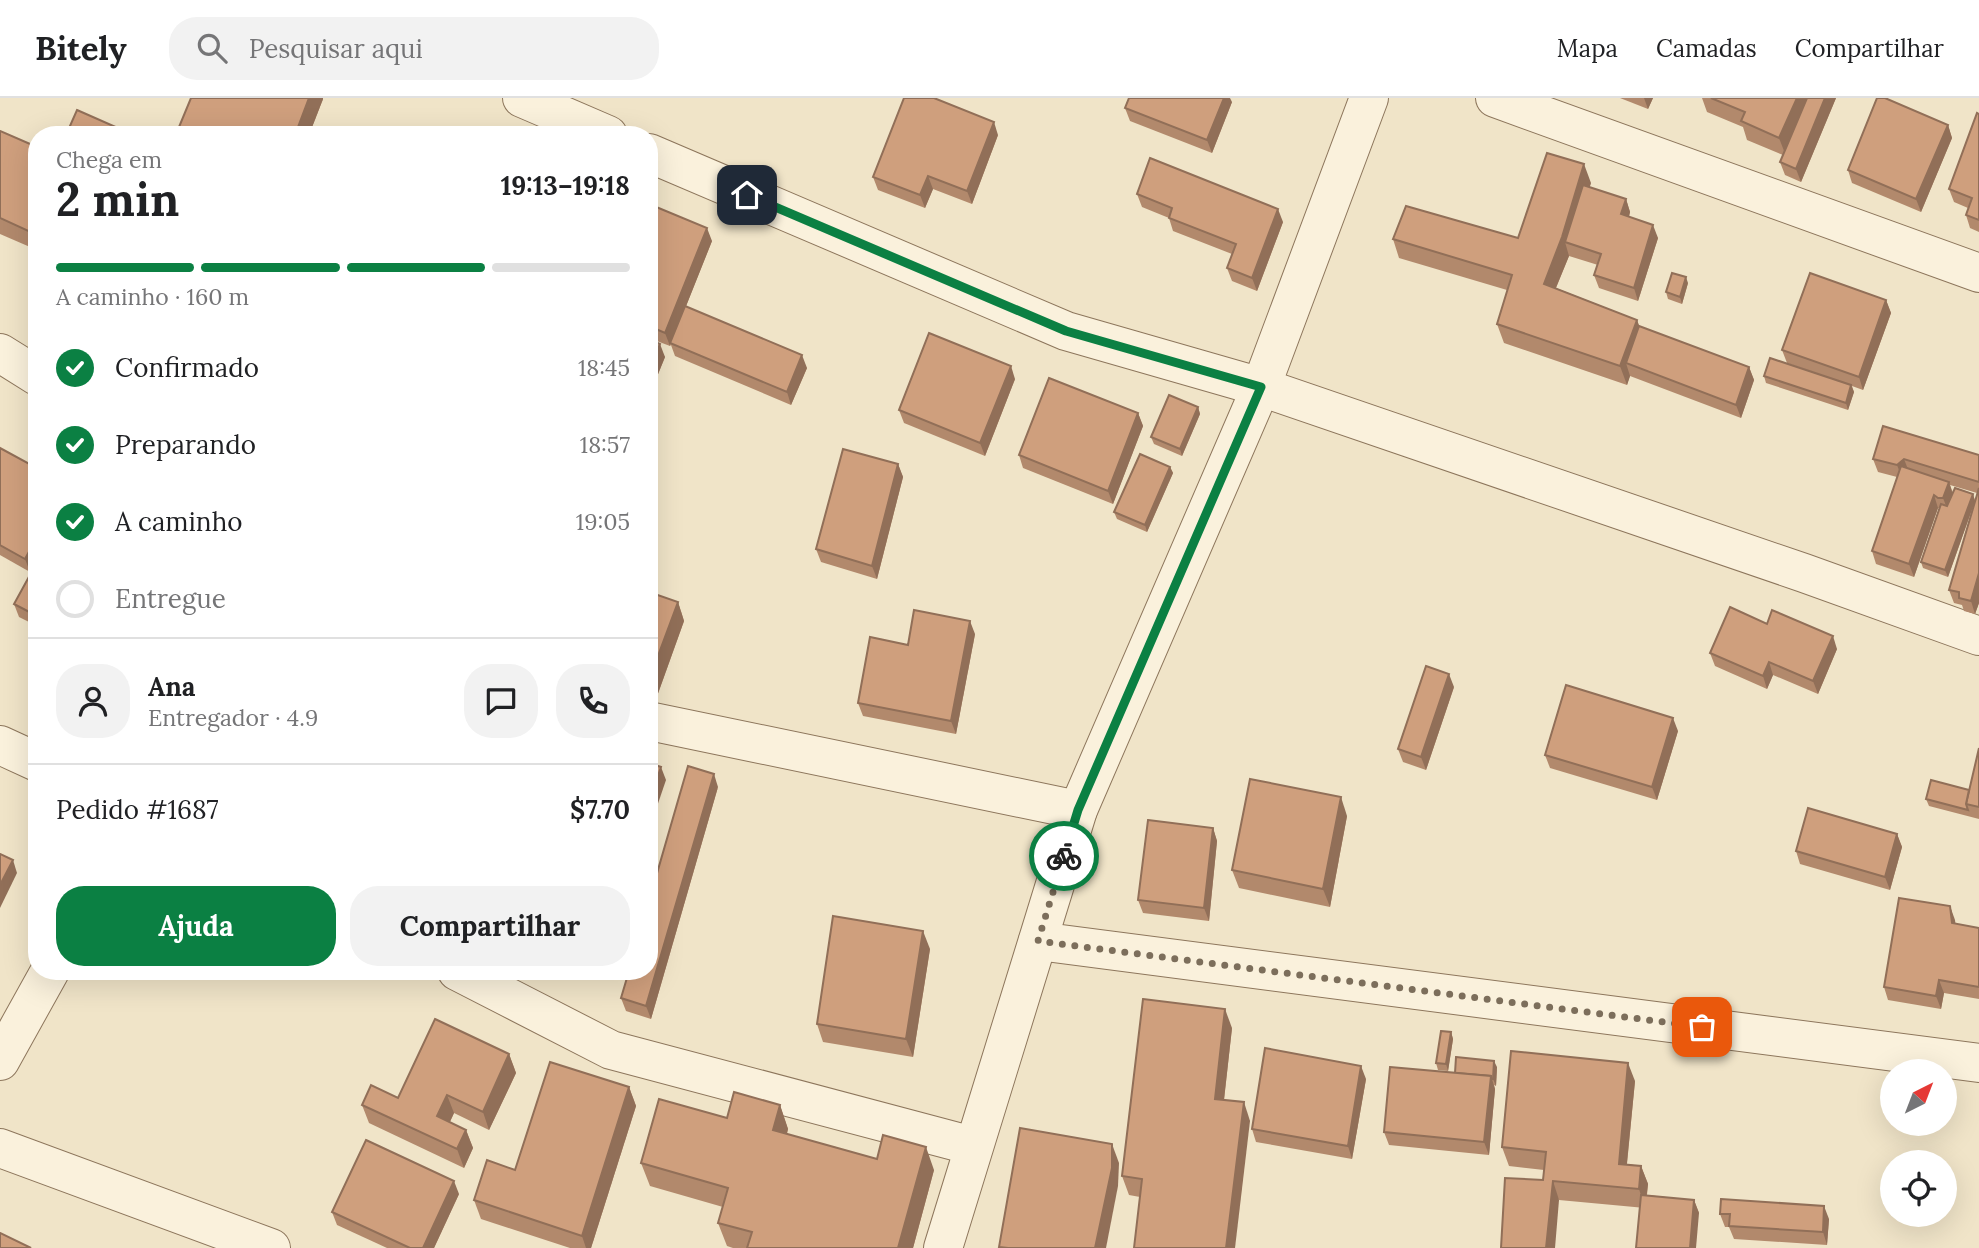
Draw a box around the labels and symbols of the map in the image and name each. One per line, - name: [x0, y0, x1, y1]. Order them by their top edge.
- pin: [717, 165, 777, 225]
- courier: [1029, 821, 1099, 891]
- pin: [1672, 997, 1732, 1057]
- north arrow: [1880, 1059, 1956, 1136]

